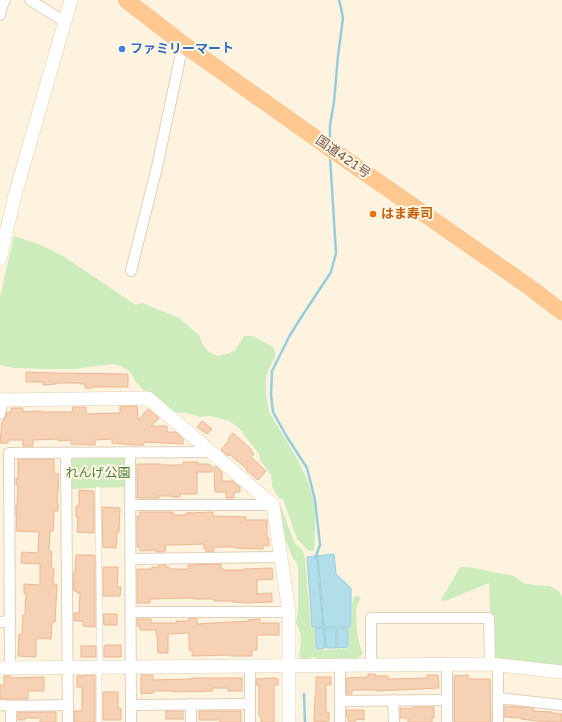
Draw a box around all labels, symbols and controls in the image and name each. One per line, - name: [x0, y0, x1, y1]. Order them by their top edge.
- place label: ファミリーマート: [130, 41, 234, 57]
- marker: ファミリーマート: [117, 44, 127, 54]
- street label: 国道421号: [312, 132, 374, 182]
- place label: はま寿司: [381, 206, 433, 222]
- marker: はま寿司: [368, 209, 378, 219]
- park label: れんげ公園: [65, 465, 131, 481]

